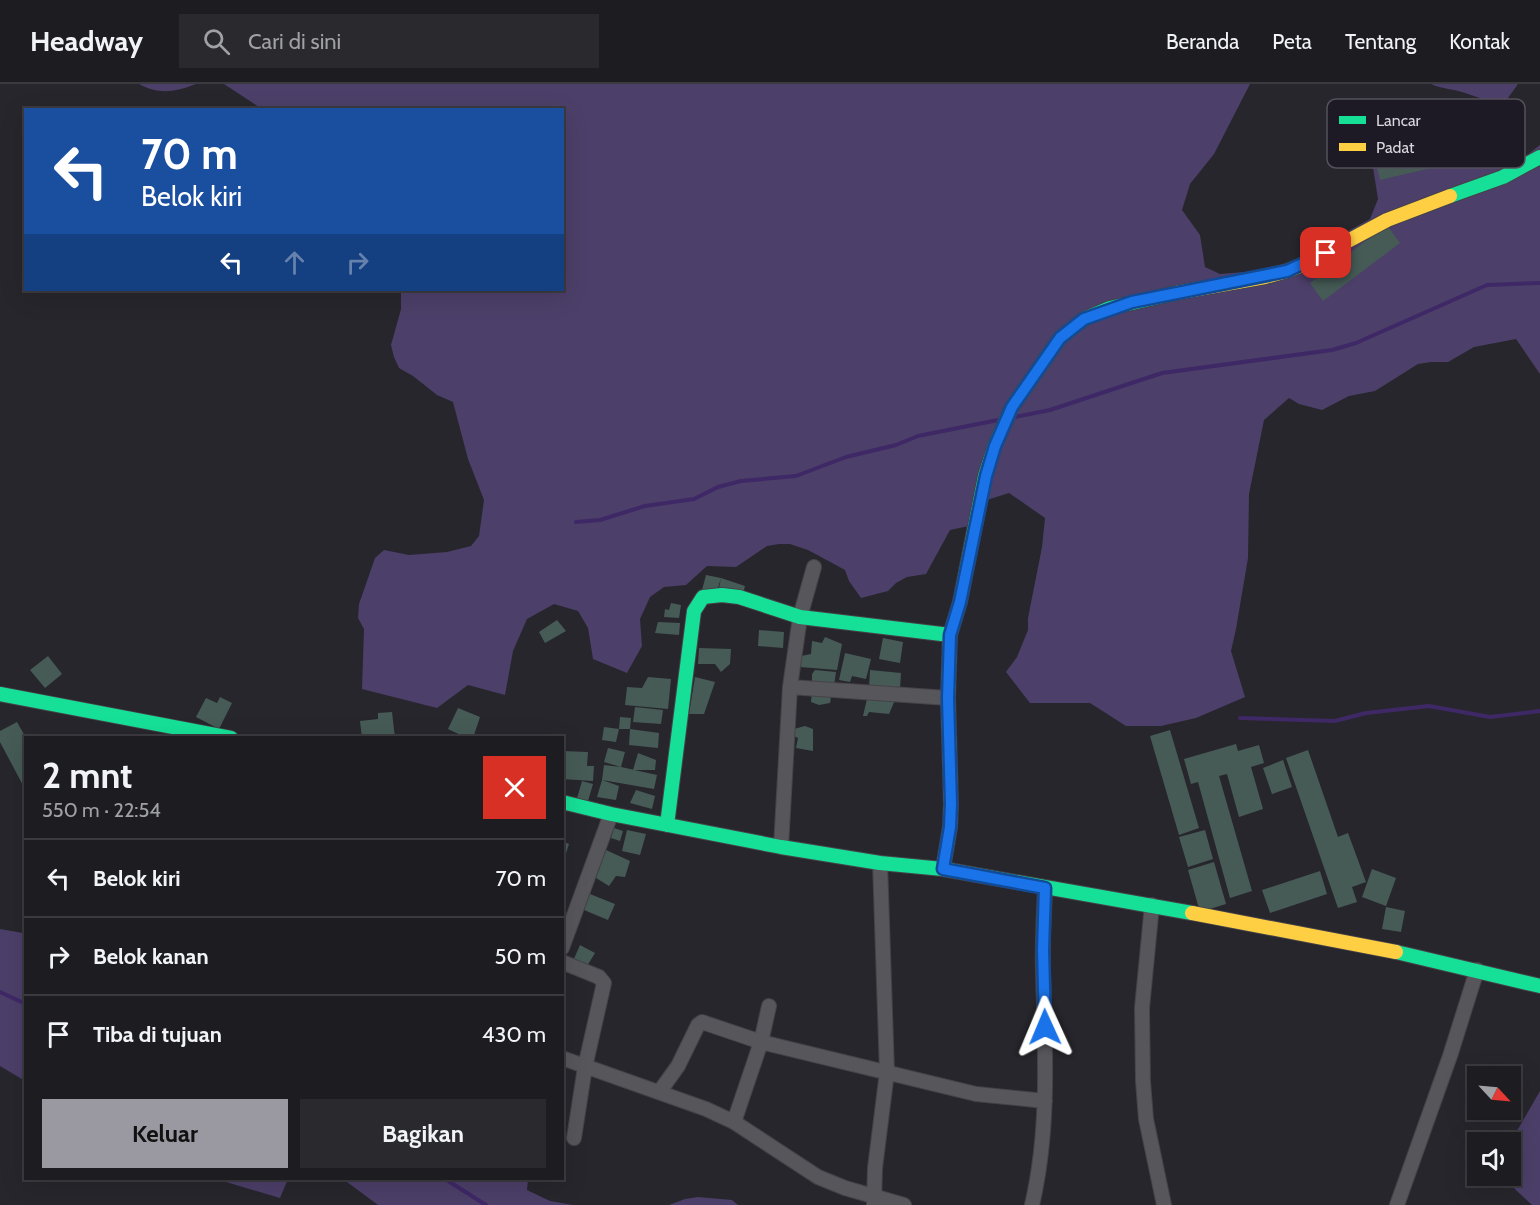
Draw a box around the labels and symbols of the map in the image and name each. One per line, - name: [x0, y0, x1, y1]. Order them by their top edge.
- legend: [1327, 99, 1525, 168]
- text: Lancar: [1376, 111, 1422, 130]
- text: Padat: [1376, 138, 1415, 157]
- pin: [1300, 227, 1351, 278]
- position arrow: [1013, 995, 1077, 1059]
- north arrow: [1467, 1066, 1521, 1120]

